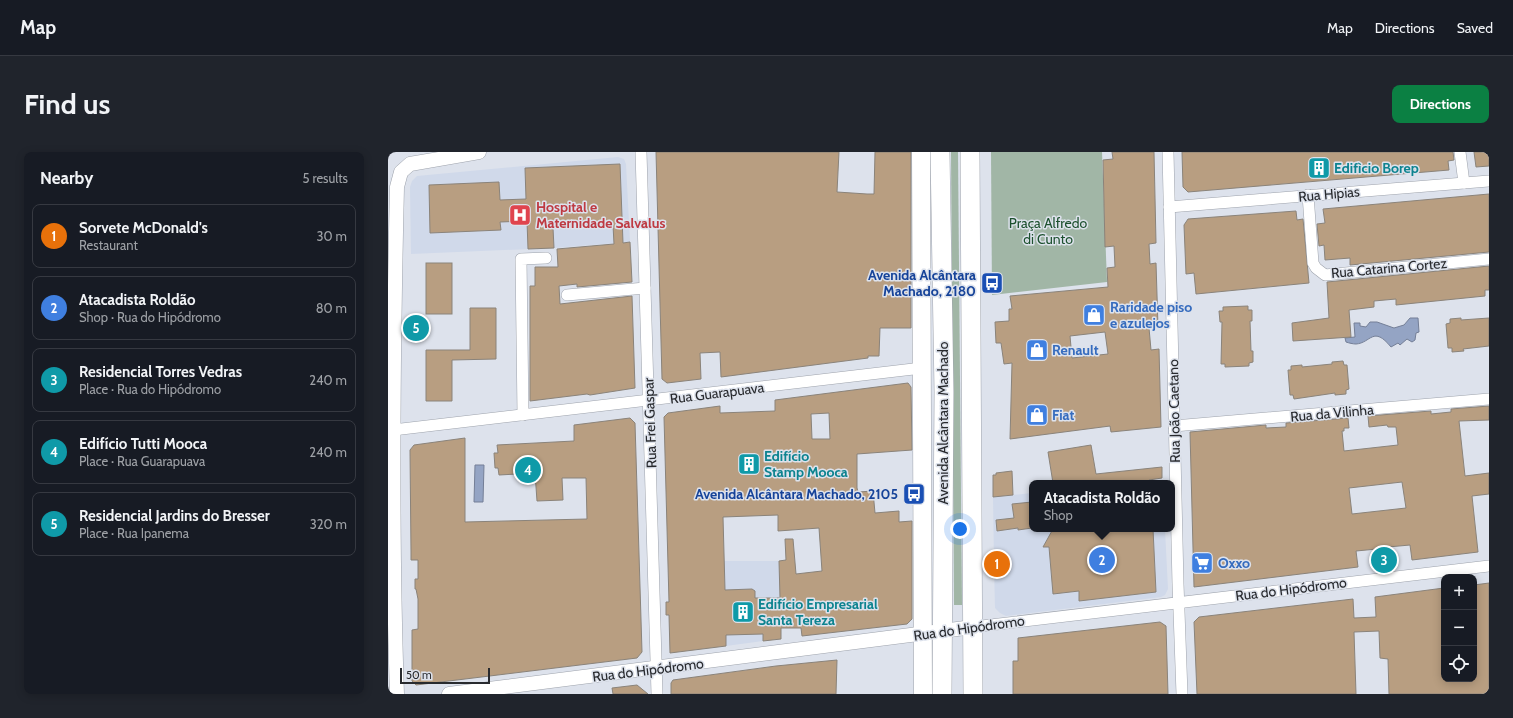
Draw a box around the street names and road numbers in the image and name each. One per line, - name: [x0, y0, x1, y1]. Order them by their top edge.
- street label: Rua Hipias: [1298, 182, 1361, 206]
- street label: Rua Catarina Cortez: [1330, 254, 1448, 282]
- street label: Avenida Alcântara Machado: [934, 341, 952, 504]
- street label: Rua João Caetano: [1164, 359, 1184, 463]
- street label: Rua Frei Gaspar: [639, 377, 661, 469]
- street label: Rua Guarapuava: [669, 378, 766, 408]
- street label: Rua da Vilinha: [1290, 400, 1375, 426]
- street label: Rua do Hipódromo: [1234, 573, 1348, 605]
- street label: Rua do Hipódromo: [912, 611, 1026, 645]
- street label: Rua do Hipódromo: [591, 654, 705, 686]

